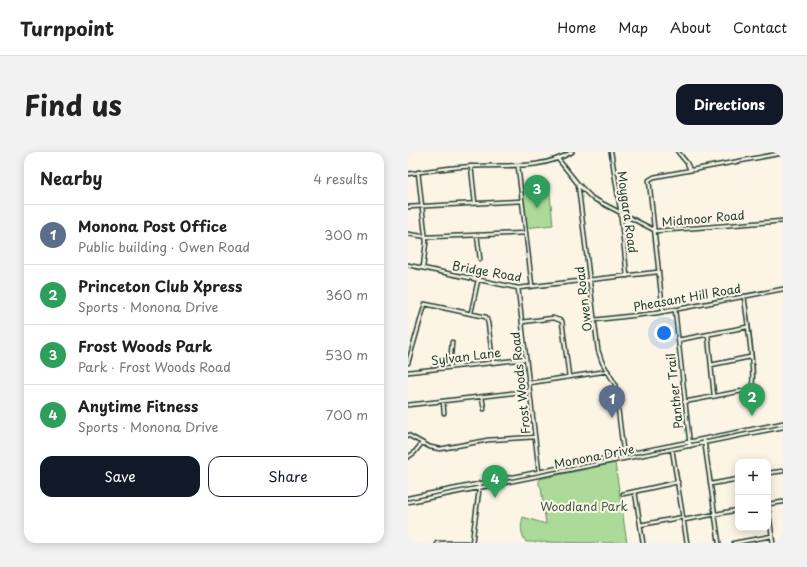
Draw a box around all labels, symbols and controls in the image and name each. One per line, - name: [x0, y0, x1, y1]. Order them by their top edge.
- text: Turnpoint: [20, 14, 114, 42]
- text: Home: [557, 17, 596, 38]
- text: Map: [618, 17, 648, 38]
- text: About: [670, 17, 711, 38]
- text: Contact: [733, 17, 787, 38]
- text: Find us: [24, 83, 122, 126]
- button: Directions: [676, 84, 783, 125]
- text: Nearby: [40, 165, 102, 191]
- text: 4 results: [314, 169, 368, 188]
- street label: Moygara Road: [613, 170, 643, 254]
- pin: 3: [524, 175, 550, 208]
- street label: Midmoor Road: [661, 205, 745, 231]
- text: Monona Post Office: [78, 214, 227, 237]
- text: 1: [50, 225, 56, 244]
- text: 300 m: [324, 225, 368, 244]
- text: Public building · Owen Road: [78, 237, 250, 256]
- street label: Bridge Road: [451, 256, 523, 286]
- street label: Owen Road: [570, 265, 596, 333]
- text: Princeton Club Xpress: [78, 274, 242, 297]
- street label: Pheasant Hill Road: [632, 279, 742, 315]
- text: 2: [48, 285, 58, 304]
- text: 360 m: [325, 285, 368, 304]
- text: Sports · Monona Drive: [78, 297, 218, 316]
- your location: [654, 323, 674, 343]
- street label: Frost Woods Road: [506, 331, 534, 435]
- text: Frost Woods Park: [78, 334, 212, 357]
- street label: Sylvan Lane: [430, 343, 502, 369]
- text: 3: [49, 345, 57, 364]
- text: 530 m: [325, 345, 368, 364]
- street label: Panther Trail: [661, 352, 687, 430]
- text: Park · Frost Woods Road: [78, 357, 231, 376]
- pin: 2: [739, 383, 765, 416]
- pin: 1: [599, 385, 625, 418]
- text: Anytime Fitness: [78, 394, 198, 417]
- text: 4: [49, 405, 57, 424]
- text: 700 m: [326, 405, 368, 424]
- text: Sports · Monona Drive: [78, 417, 218, 436]
- street label: Monona Drive: [552, 439, 636, 473]
- button: Save: [40, 456, 200, 497]
- button: Share: [208, 456, 368, 497]
- map controls: [735, 459, 771, 531]
- button: +: [735, 459, 771, 495]
- pin: 4: [482, 465, 508, 498]
- button: −: [735, 495, 771, 531]
- park label: Woodland Park: [540, 497, 628, 515]

